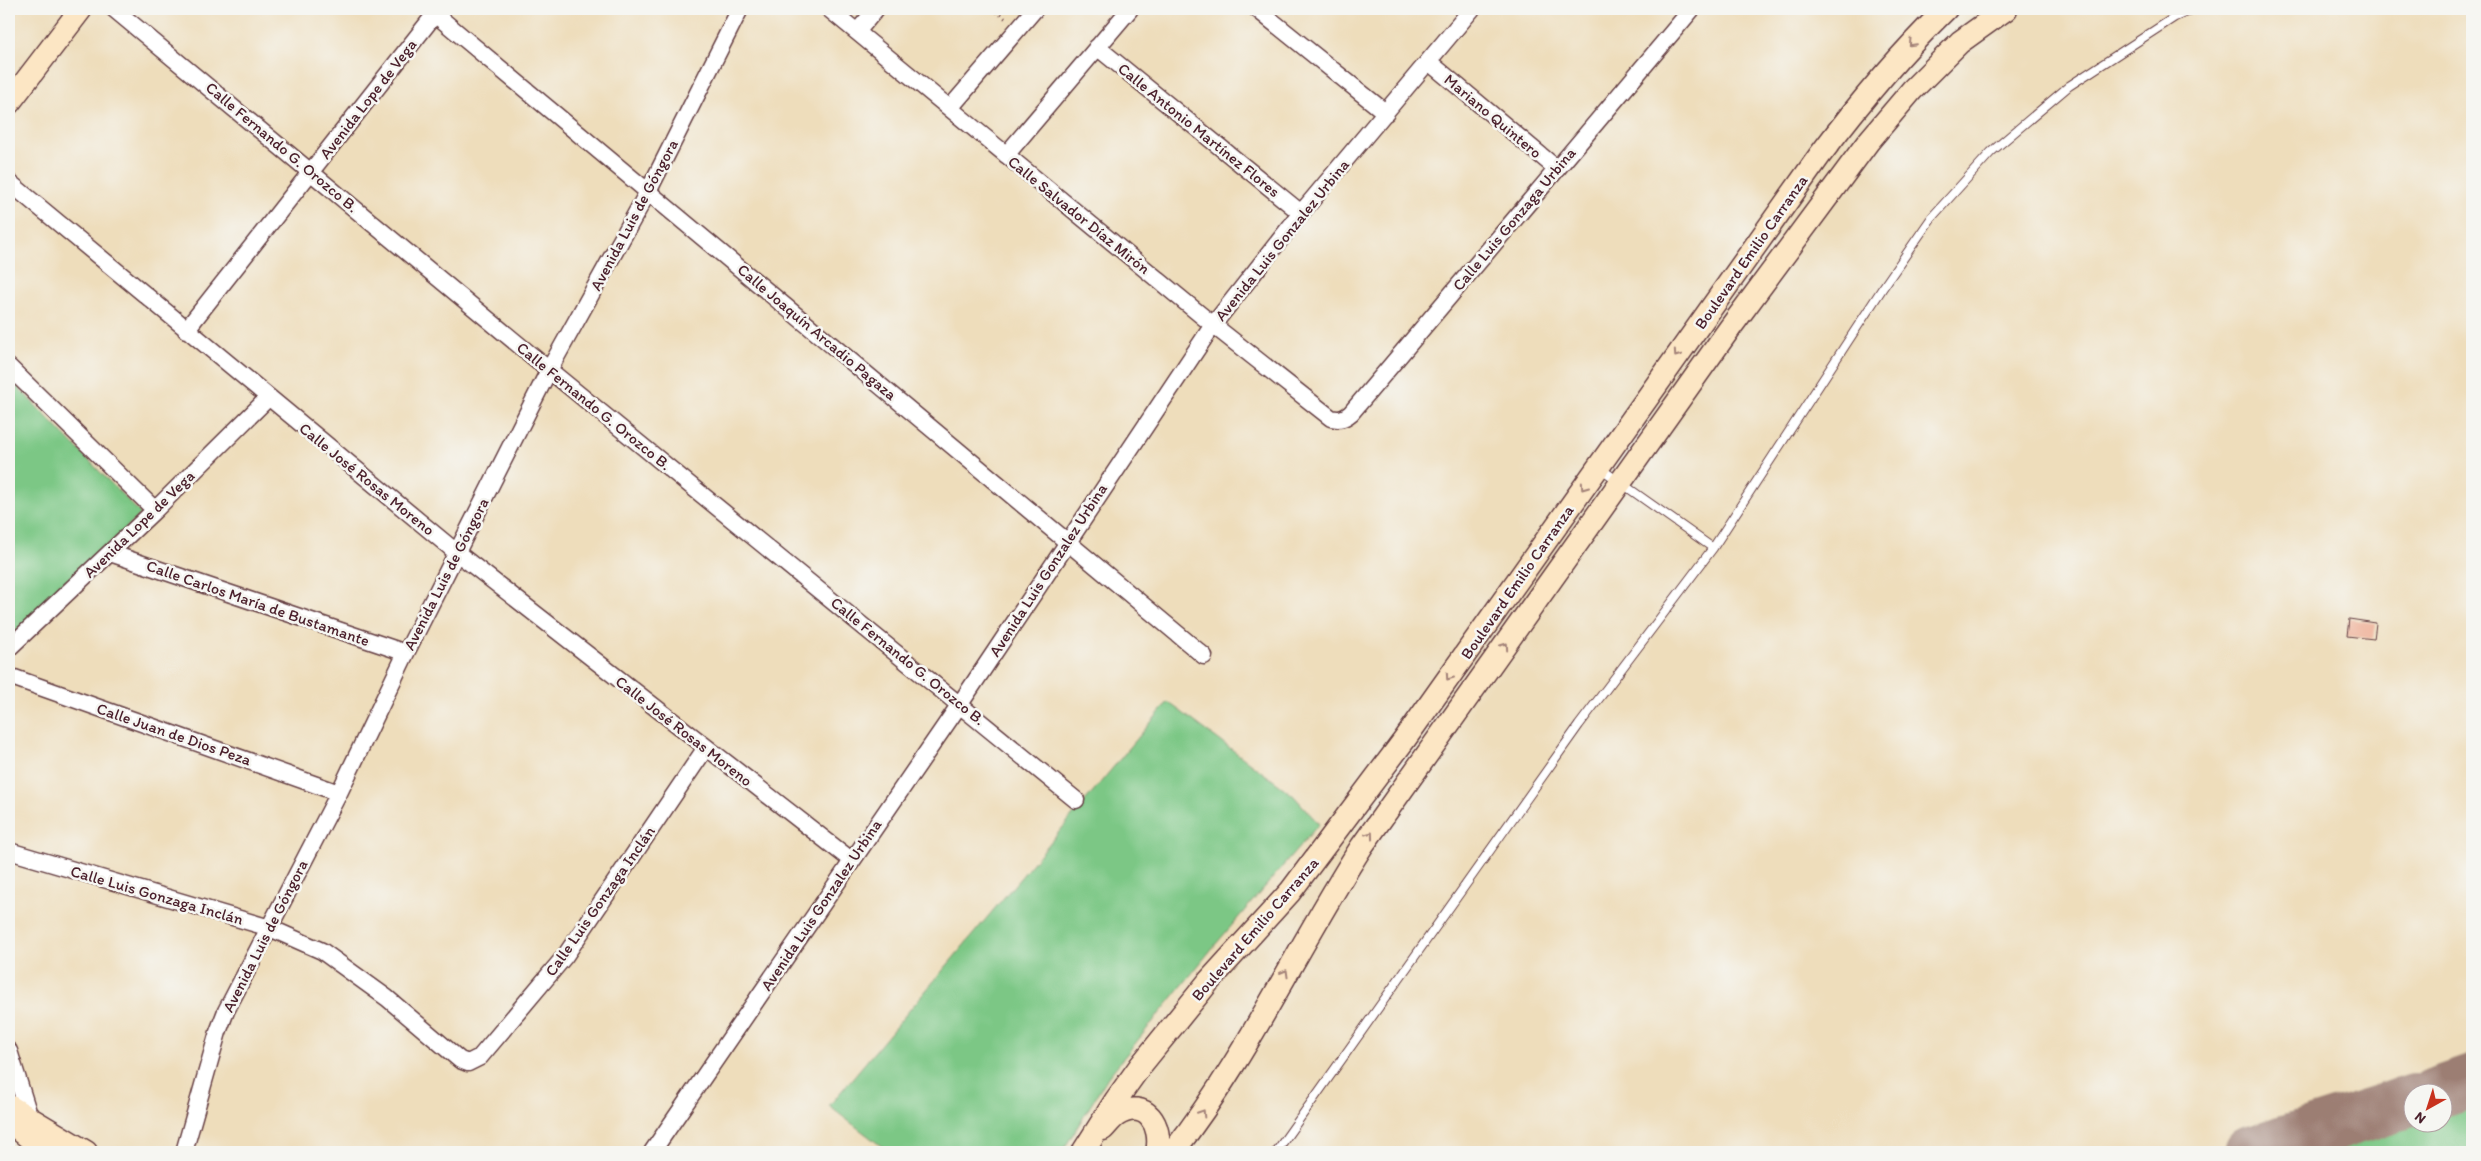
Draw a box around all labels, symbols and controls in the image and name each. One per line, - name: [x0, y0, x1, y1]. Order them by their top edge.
- street label: Avenida Lope de Vega: [315, 35, 421, 163]
- one-way arrow: [1909, 37, 1918, 46]
- street label: Calle Antonio Martínez Flores: [1114, 59, 1284, 201]
- street label: Mariano Quintero: [1440, 70, 1546, 162]
- street label: Calle Fernando G. Orozco B.: [202, 78, 362, 216]
- street label: Avenida Luis de Góngora: [586, 136, 682, 294]
- street label: Calle Luis Gonzaga Urbina: [1448, 143, 1580, 295]
- street label: Calle Salvador Díaz Mirón: [1004, 152, 1154, 278]
- street label: Avenida Luis Gonzalez Urbina: [1211, 155, 1354, 325]
- street label: Boulevard Emilio Carranza: [1690, 171, 1812, 333]
- street label: Calle Joaquín Arcadio Pagaza: [734, 260, 901, 405]
- street label: Calle Fernando G. Orozco B.: [513, 338, 675, 474]
- one-way arrow: [1674, 349, 1684, 358]
- street label: Calle José Rosas Moreno: [296, 419, 438, 539]
- street label: Avenida Lope de Vega: [80, 466, 198, 582]
- street label: Avenida Luis Gonzalez Urbina: [985, 479, 1111, 660]
- one-way arrow: [1581, 481, 1590, 491]
- street label: Avenida Luis de Góngora: [399, 495, 493, 653]
- street label: Boulevard Emilio Carranza: [1456, 501, 1578, 663]
- street label: Calle Carlos María de Bustamante: [144, 556, 372, 650]
- street label: Calle Fernando G. Orozco B.: [827, 593, 989, 729]
- one-way arrow: [1499, 642, 1508, 651]
- one-way arrow: [1446, 671, 1455, 681]
- street label: Calle José Rosas Moreno: [612, 672, 756, 790]
- street label: Calle Juan de Dios Peza: [94, 699, 254, 770]
- street label: Avenida Luis Gonzalez Urbina: [756, 815, 886, 994]
- street label: Calle Luis Gonzaga Inclán: [541, 822, 659, 980]
- one-way arrow: [1364, 831, 1373, 841]
- street label: Boulevard Emilio Carranza: [1188, 853, 1323, 1005]
- street label: Avenida Luis de Góngora: [218, 857, 312, 1015]
- street label: Calle Luis Gonzaga Inclán: [68, 861, 246, 929]
- one-way arrow: [1279, 970, 1289, 979]
- north arrow: [2404, 1084, 2454, 1134]
- text: N: [2411, 1108, 2429, 1127]
- one-way arrow: [1196, 1110, 1206, 1119]

